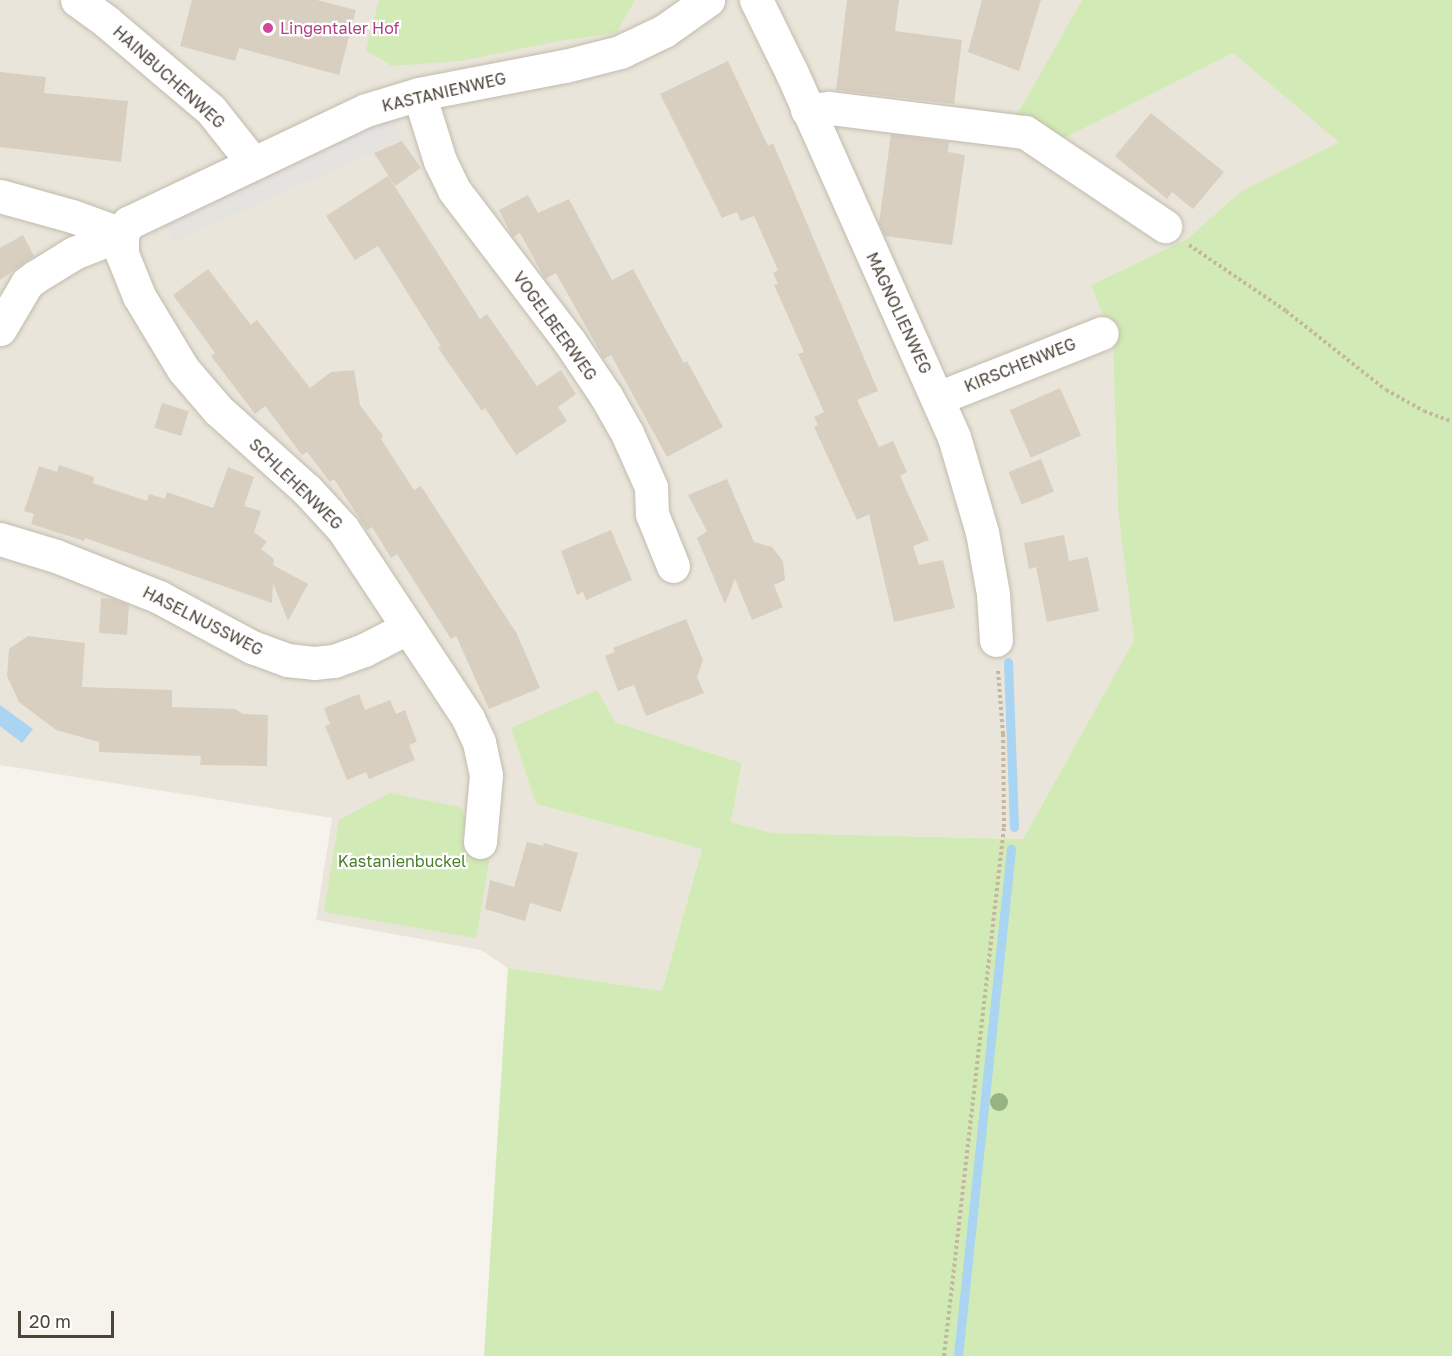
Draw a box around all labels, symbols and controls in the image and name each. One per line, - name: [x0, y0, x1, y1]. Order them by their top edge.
- place label: Lingentaler Hof: [280, 18, 399, 38]
- marker: Lingentaler Hof: [261, 21, 275, 35]
- street label: HAINBUCHENWEG: [109, 22, 229, 132]
- street label: KASTANIENWEG: [380, 68, 508, 116]
- street label: MAGNOLIENWEG: [862, 249, 936, 377]
- street label: VOGELBEERWEG: [509, 268, 601, 384]
- street label: KIRSCHENWEG: [961, 334, 1079, 396]
- street label: SCHLEHENWEG: [245, 435, 347, 533]
- street label: HASELNUSSWEG: [140, 582, 266, 660]
- park label: Kastanienbuckel: [338, 851, 466, 871]
- scale bar: [21, 1299, 117, 1337]
- text: 20 m: [29, 1310, 71, 1332]

